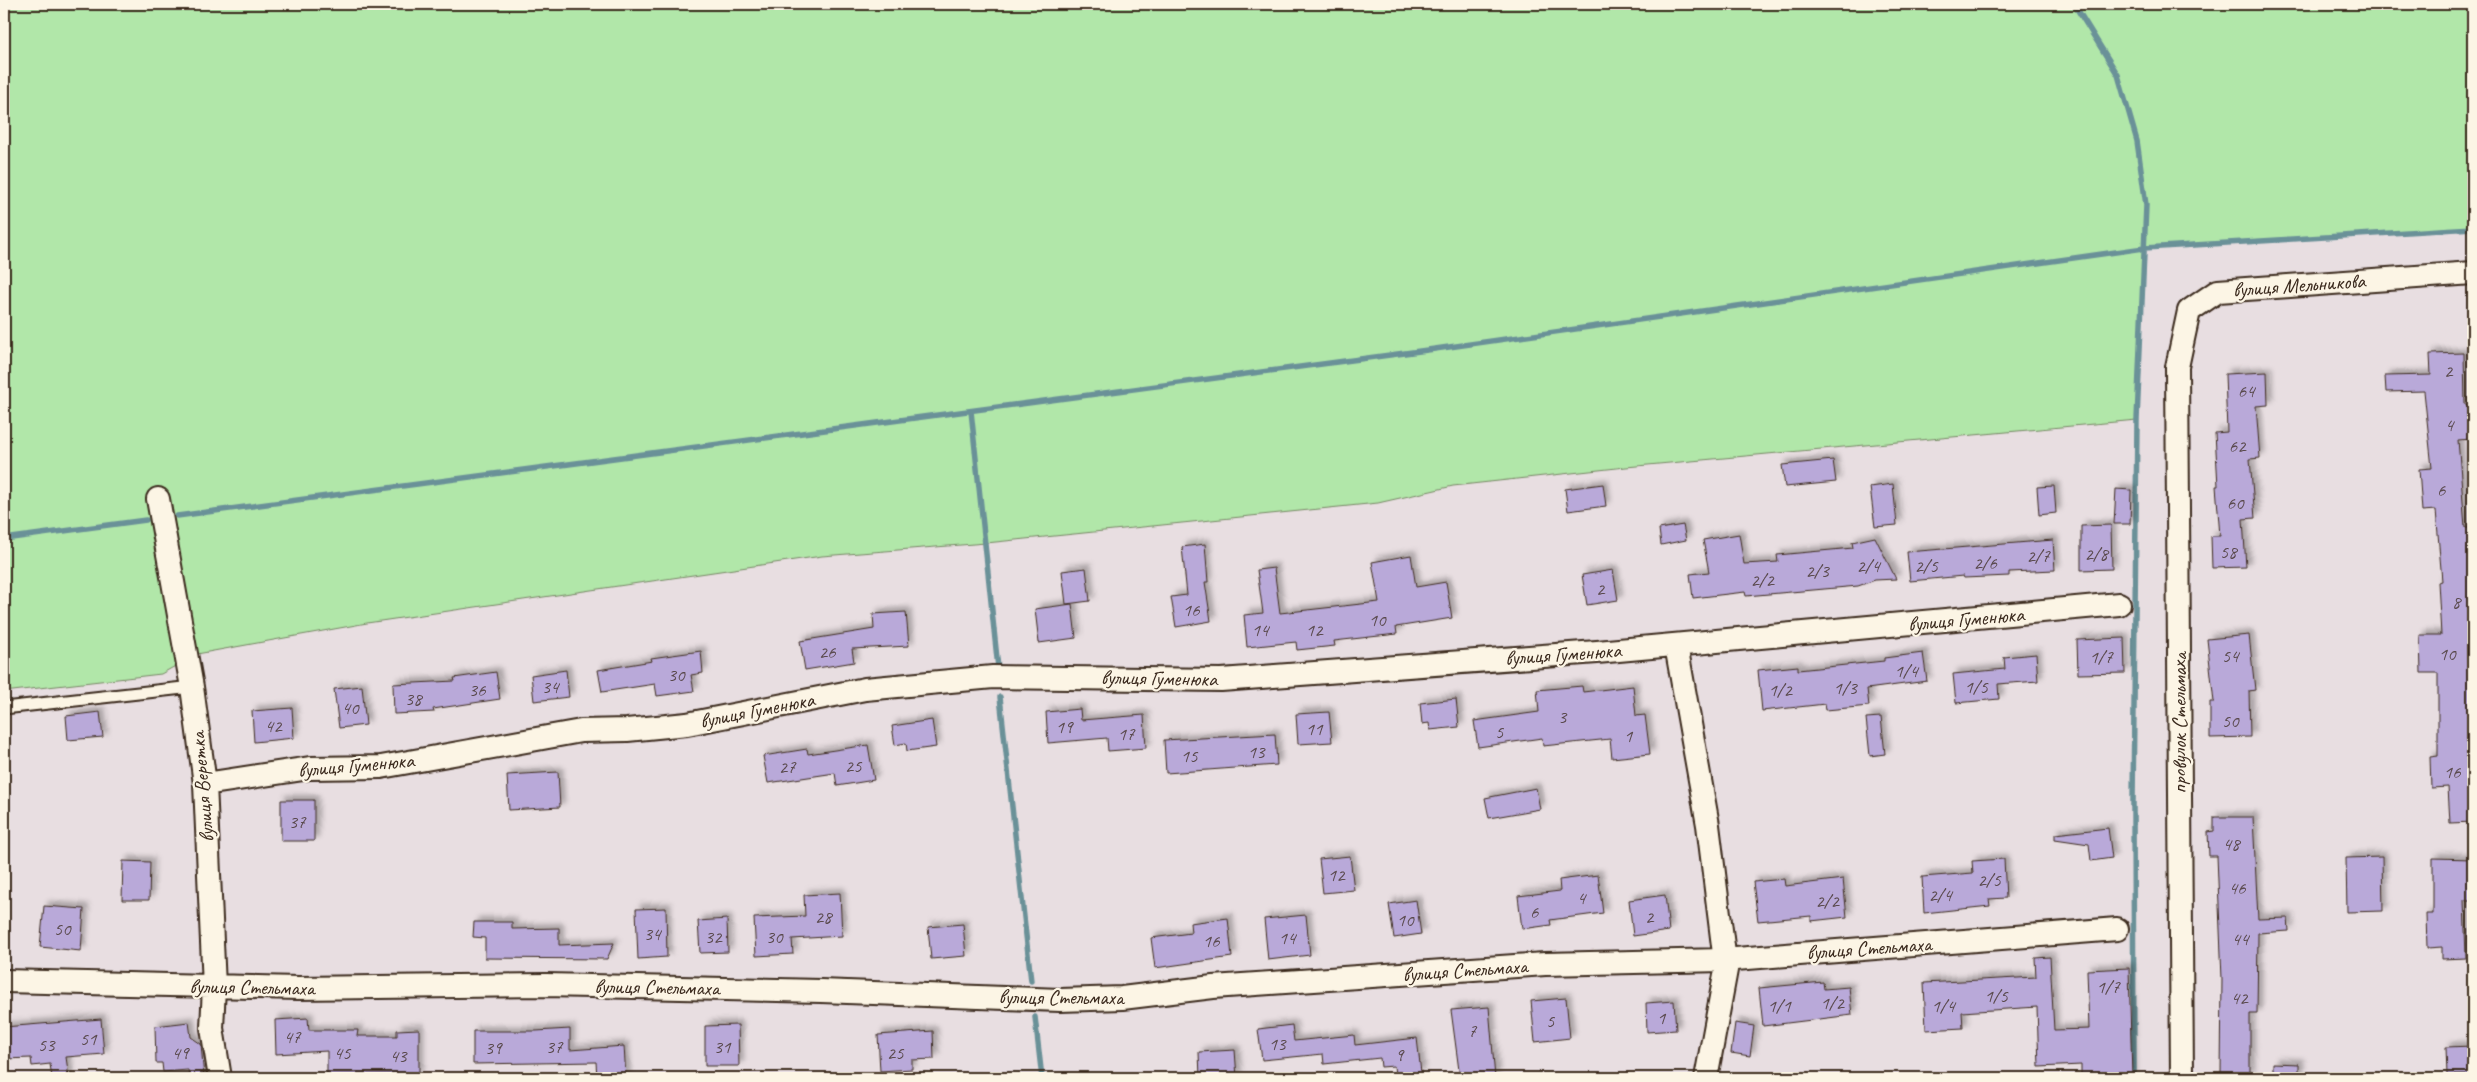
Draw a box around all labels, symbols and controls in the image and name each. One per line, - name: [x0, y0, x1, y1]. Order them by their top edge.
- street label: вулиця Мельникова: [2232, 267, 2368, 303]
- house number: 2: [2444, 359, 2454, 383]
- house number: 64: [2237, 379, 2257, 403]
- house number: 4: [2445, 413, 2456, 437]
- house number: 62: [2228, 434, 2247, 458]
- house number: 6: [2437, 478, 2447, 502]
- house number: 60: [2226, 491, 2245, 515]
- house number: 58: [2219, 540, 2239, 564]
- house number: 2/8: [2084, 542, 2110, 566]
- house number: 2/7: [2026, 544, 2051, 568]
- house number: 2/6: [1973, 551, 1998, 575]
- house number: 2/4: [1856, 554, 1882, 578]
- house number: 2/5: [1914, 554, 1939, 578]
- house number: 2/3: [1805, 559, 1830, 583]
- house number: 2/2: [1750, 568, 1775, 592]
- house number: 2: [1596, 577, 1606, 601]
- house number: 8: [2452, 590, 2463, 614]
- house number: 16: [1182, 598, 1201, 622]
- street label: вулиця Гуменюка: [1907, 601, 2027, 637]
- house number: 10: [1368, 608, 1387, 632]
- house number: 14: [1251, 618, 1271, 642]
- house number: 12: [1305, 618, 1324, 642]
- street label: вулиця Гуменюка: [1504, 637, 1624, 671]
- house number: 26: [818, 640, 837, 664]
- house number: 10: [2438, 642, 2457, 666]
- house number: 54: [2221, 644, 2241, 668]
- house number: 1/7: [2089, 645, 2114, 669]
- street label: провулок Стельмаха: [2166, 650, 2192, 794]
- house number: 1/4: [1894, 659, 1920, 683]
- house number: 30: [667, 663, 686, 687]
- street label: вулиця Гуменюка: [1101, 664, 1219, 692]
- house number: 34: [541, 675, 561, 699]
- house number: 1/5: [1964, 675, 1989, 699]
- house number: 1/3: [1833, 676, 1858, 700]
- house number: 36: [468, 678, 487, 702]
- house number: 1/2: [1768, 678, 1793, 702]
- street label: вулиця Гуменюка: [697, 686, 818, 734]
- house number: 38: [404, 687, 424, 711]
- house number: 40: [341, 696, 360, 720]
- house number: 3: [1558, 705, 1568, 729]
- house number: 50: [2221, 709, 2240, 733]
- house number: 42: [264, 714, 283, 738]
- house number: 19: [1055, 715, 1074, 739]
- house number: 11: [1305, 717, 1324, 741]
- house number: 5: [1495, 720, 1505, 744]
- house number: 17: [1117, 722, 1136, 746]
- house number: 1: [1624, 724, 1634, 748]
- street label: вулиця Веретка: [184, 728, 220, 843]
- house number: 13: [1247, 740, 1266, 764]
- house number: 15: [1180, 744, 1199, 768]
- street label: вулиця Гуменюка: [297, 747, 417, 783]
- house number: 25: [844, 754, 863, 778]
- house number: 27: [778, 755, 797, 779]
- house number: 16: [2443, 760, 2462, 784]
- house number: 37: [288, 810, 307, 834]
- house number: 48: [2222, 832, 2242, 856]
- house number: 12: [1327, 863, 1346, 887]
- house number: 2/5: [1977, 868, 2002, 892]
- house number: 46: [2228, 876, 2247, 900]
- house number: 2/4: [1928, 883, 1954, 907]
- house number: 4: [1577, 886, 1588, 910]
- house number: 2/2: [1815, 889, 1840, 913]
- house number: 6: [1530, 900, 1540, 924]
- house number: 28: [814, 905, 834, 929]
- house number: 2: [1645, 905, 1655, 929]
- house number: 10: [1396, 908, 1415, 932]
- house number: 50: [53, 917, 72, 941]
- house number: 34: [643, 922, 663, 946]
- house number: 32: [704, 925, 723, 949]
- house number: 30: [765, 925, 784, 949]
- house number: 14: [1278, 926, 1298, 950]
- house number: 44: [2231, 927, 2251, 951]
- house number: 16: [1202, 929, 1221, 953]
- street label: вулиця Стельмаха: [1806, 931, 1935, 965]
- street label: вулиця Стельмаха: [1402, 953, 1531, 987]
- street label: вулиця Стельмаха: [189, 973, 317, 1001]
- street label: вулиця Стельмаха: [594, 973, 722, 1001]
- house number: 1/7: [2096, 975, 2121, 999]
- street label: вулиця Стельмаха: [998, 984, 1126, 1010]
- house number: 1/5: [1984, 984, 2009, 1008]
- house number: 42: [2230, 986, 2249, 1010]
- house number: 1/2: [1820, 991, 1845, 1015]
- house number: 1/1: [1767, 994, 1792, 1018]
- house number: 1/4: [1931, 994, 1957, 1018]
- house number: 1: [1657, 1006, 1667, 1030]
- house number: 5: [1546, 1009, 1556, 1033]
- house number: 7: [1468, 1019, 1478, 1043]
- house number: 47: [283, 1025, 302, 1049]
- house number: 51: [79, 1027, 98, 1051]
- house number: 13: [1268, 1032, 1287, 1056]
- house number: 53: [37, 1033, 56, 1057]
- house number: 37: [545, 1035, 564, 1059]
- house number: 31: [713, 1035, 732, 1059]
- house number: 39: [484, 1036, 503, 1060]
- house number: 49: [171, 1041, 190, 1065]
- house number: 45: [333, 1041, 352, 1065]
- house number: 25: [886, 1041, 905, 1065]
- house number: 9: [1395, 1043, 1405, 1067]
- house number: 43: [389, 1044, 408, 1068]

